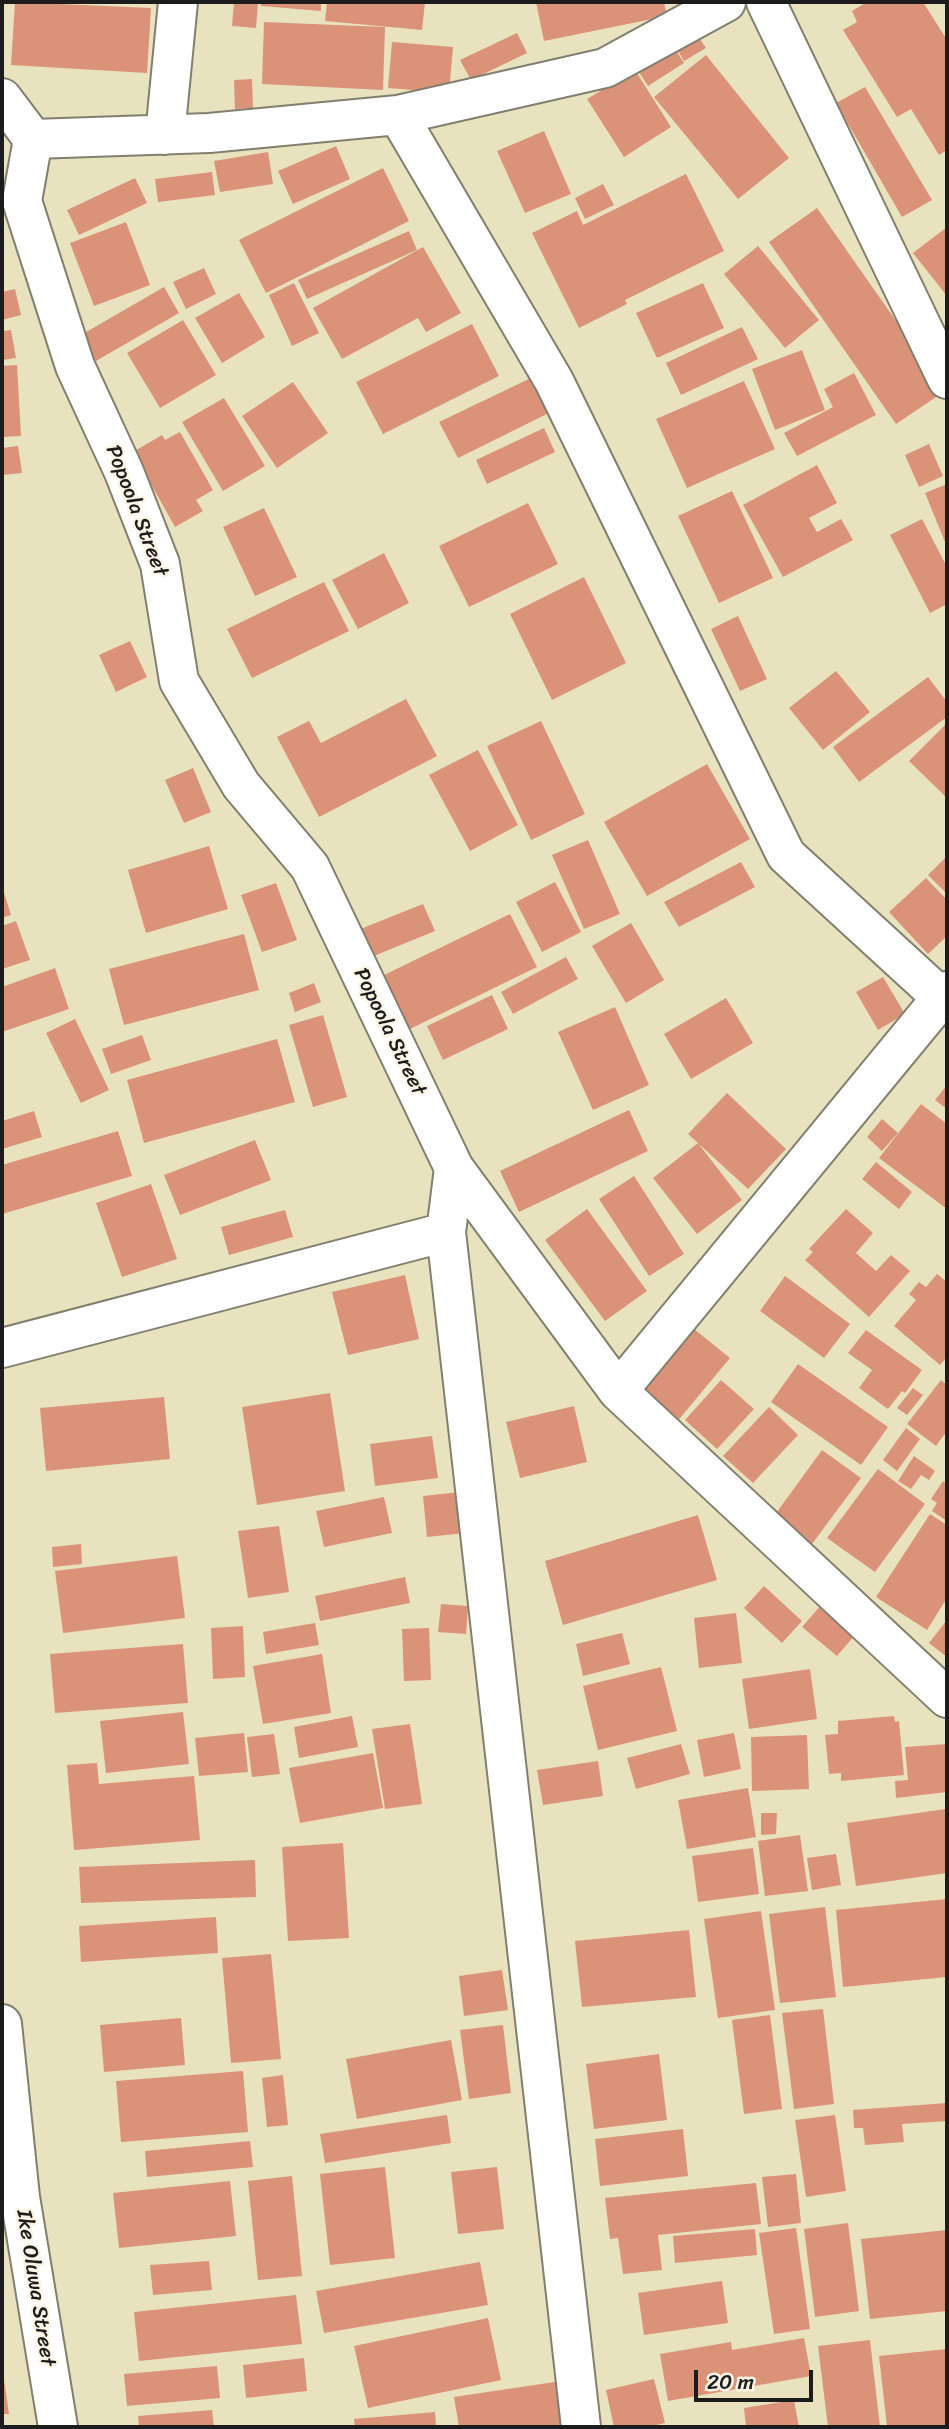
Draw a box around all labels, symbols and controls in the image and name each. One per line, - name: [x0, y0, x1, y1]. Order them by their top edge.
- street label: Popoola Street: [99, 442, 173, 580]
- street label: Popoola Street: [347, 964, 431, 1100]
- street label: Ike Oluwa Street: [10, 2208, 60, 2368]
- scale bar: [697, 2356, 816, 2400]
- text: 20 m: [707, 2363, 754, 2401]

